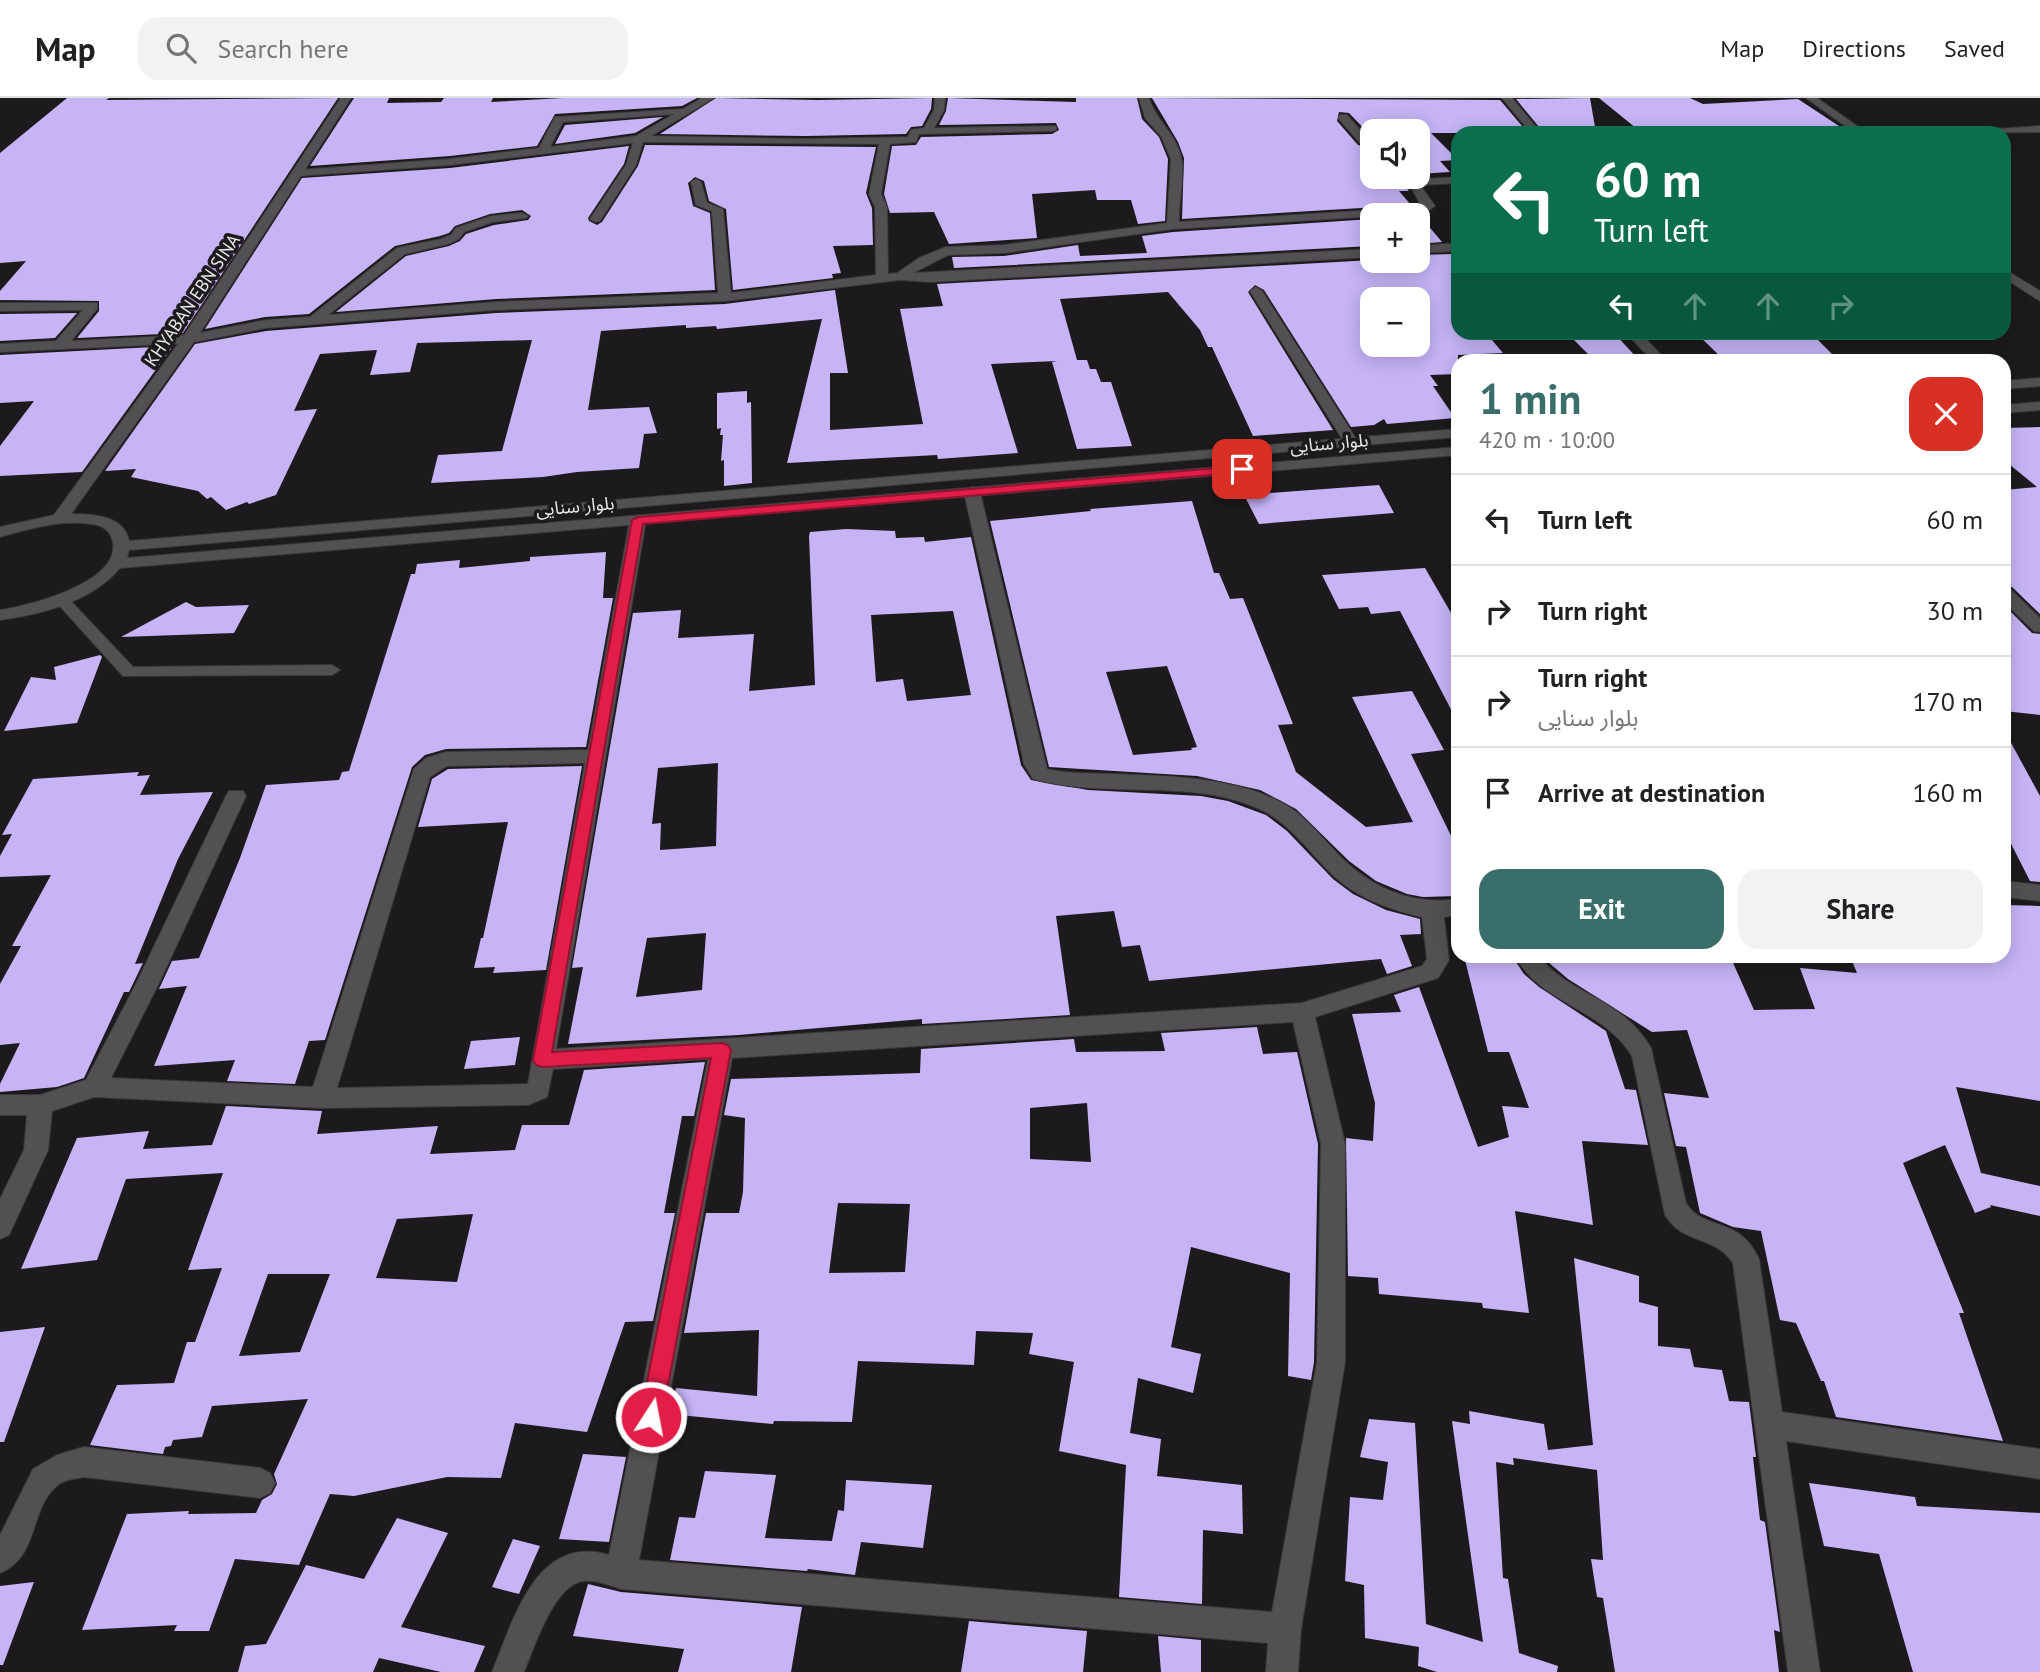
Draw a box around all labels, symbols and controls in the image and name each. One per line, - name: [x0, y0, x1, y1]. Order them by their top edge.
- search box: [138, 17, 628, 80]
- text: Map: [35, 27, 96, 70]
- icon: search: [162, 29, 200, 67]
- text: Search here: [218, 32, 349, 65]
- text: Map: [1720, 33, 1764, 64]
- text: Directions: [1802, 33, 1906, 64]
- text: Saved: [1944, 33, 2005, 64]
- map controls: [1360, 119, 1430, 357]
- button: sound: [1360, 119, 1430, 189]
- text: 60 m: [1594, 147, 1701, 211]
- icon: left: [1479, 154, 1570, 245]
- button: +: [1360, 203, 1430, 273]
- text: Turn left: [1594, 209, 1709, 251]
- street label: KHYABAN EBN SINA: [139, 229, 245, 371]
- button: −: [1360, 287, 1430, 357]
- icon: left: [1603, 287, 1641, 325]
- icon: ahead: [1676, 287, 1714, 325]
- icon: ahead: [1749, 287, 1787, 325]
- icon: right: [1822, 287, 1860, 325]
- text: 1 min: [1479, 371, 1581, 426]
- button: close: [1909, 377, 1983, 451]
- text: 420 m · 10:00: [1479, 425, 1615, 454]
- street label: بلوار سنایی: [1289, 428, 1369, 458]
- pin: [1212, 439, 1272, 499]
- icon: arrive: [1223, 450, 1261, 488]
- street label: بلوار سنایی: [535, 491, 615, 521]
- icon: left: [1479, 501, 1517, 539]
- text: Turn left: [1538, 503, 1632, 536]
- text: 60 m: [1927, 503, 1983, 536]
- icon: right: [1479, 592, 1517, 630]
- text: Turn right: [1538, 594, 1647, 627]
- text: 30 m: [1927, 594, 1983, 627]
- text: Turn right: [1538, 661, 1647, 694]
- icon: right: [1479, 683, 1517, 721]
- text: 170 m: [1912, 685, 1983, 718]
- text: بلوار سنایی: [1538, 703, 1638, 732]
- icon: arrive: [1479, 774, 1517, 812]
- text: Arrive at destination: [1538, 776, 1765, 809]
- text: 160 m: [1912, 776, 1983, 809]
- button: Exit: [1479, 869, 1724, 949]
- button: Share: [1738, 869, 1983, 949]
- position arrow: [614, 1380, 688, 1454]

